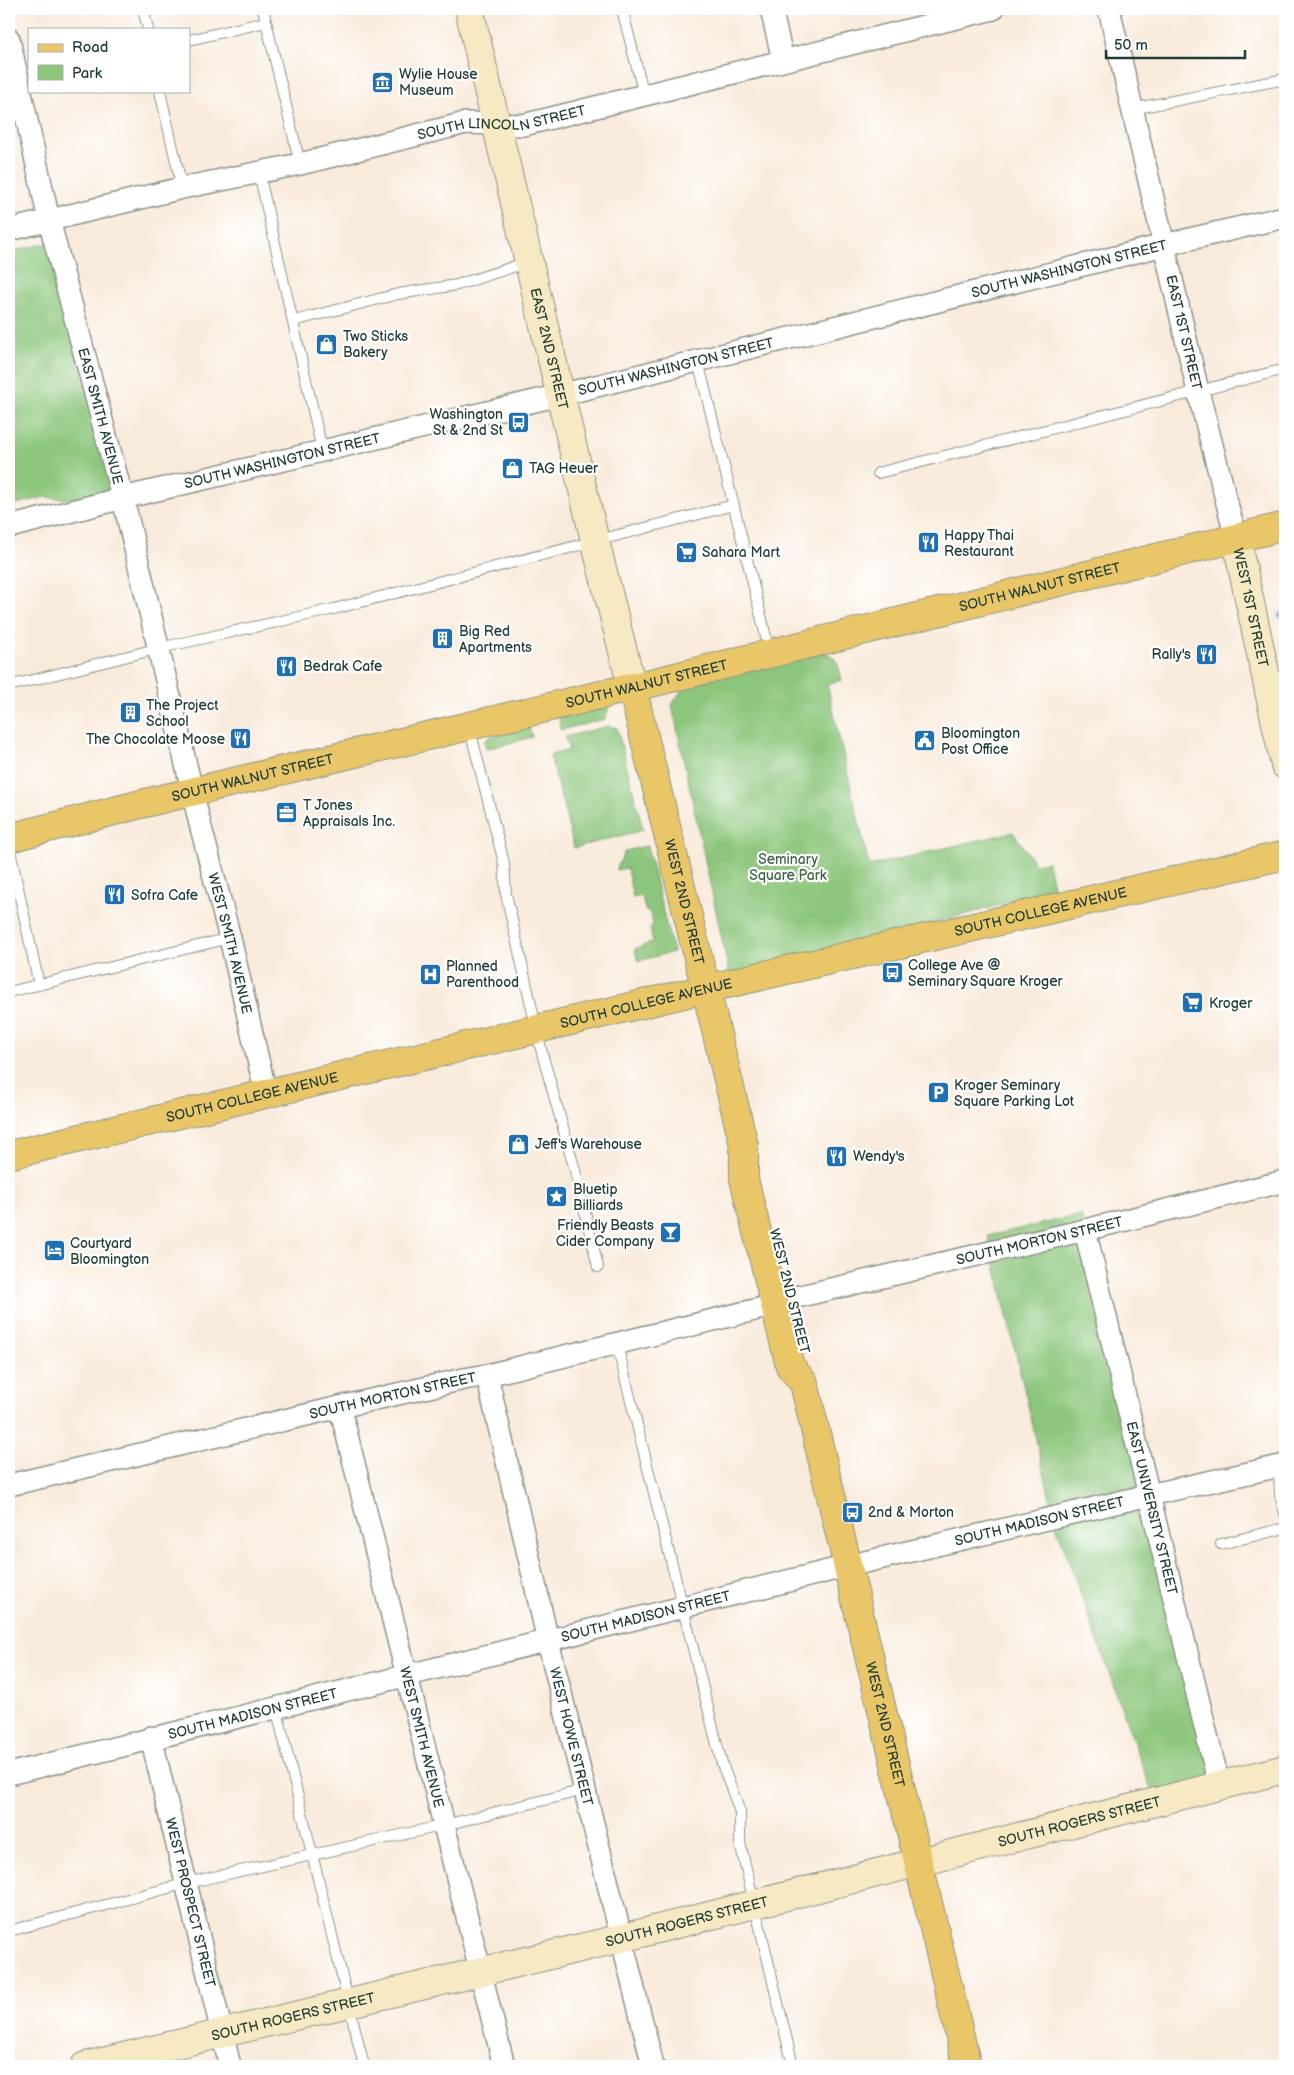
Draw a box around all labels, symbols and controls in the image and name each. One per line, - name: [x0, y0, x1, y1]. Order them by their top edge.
- legend: [28, 28, 190, 92]
- scale bar: [1106, 28, 1245, 60]
- text: 50 m: [1114, 36, 1148, 55]
- text: Road: [72, 38, 108, 57]
- text: Park: [72, 64, 103, 83]
- place label: Wylie House Museum: [399, 66, 478, 99]
- museum icon: Wylie House Museum: [371, 70, 395, 94]
- street label: SOUTH LINCOLN STREET: [416, 102, 588, 144]
- street label: SOUTH WASHINGTON STREET: [970, 236, 1169, 302]
- street label: EAST 1ST STREET: [1162, 273, 1206, 392]
- street label: EAST 2ND STREET: [526, 286, 572, 412]
- place label: Two Sticks Bakery: [343, 328, 408, 361]
- shop icon: Two Sticks Bakery: [315, 332, 339, 356]
- street label: SOUTH WASHINGTON STREET: [576, 334, 776, 399]
- street label: EAST SMITH AVENUE: [74, 346, 126, 486]
- place label: Washington St & 2nd St: [429, 406, 504, 439]
- bus stop icon: Washington St & 2nd St: [507, 410, 531, 434]
- street label: SOUTH WASHINGTON STREET: [182, 430, 382, 492]
- shop icon: TAG Heuer: [501, 456, 525, 480]
- place label: TAG Heuer: [529, 460, 599, 477]
- place label: Happy Thai Restaurant: [944, 527, 1014, 560]
- restaurant icon: Happy Thai Restaurant: [916, 531, 940, 555]
- supermarket icon: Sahara Mart: [674, 540, 698, 564]
- place label: Sahara Mart: [702, 544, 781, 561]
- street label: WEST 1ST STREET: [1229, 546, 1272, 669]
- street label: SOUTH WALNUT STREET: [957, 559, 1123, 615]
- place label: Big Red Apartments: [459, 623, 532, 656]
- building icon: Big Red Apartments: [431, 627, 455, 651]
- restaurant icon: Rally's: [1195, 642, 1219, 666]
- place label: Rally's: [1151, 646, 1191, 663]
- restaurant icon: Bedrak Cafe: [275, 654, 299, 678]
- street label: SOUTH WALNUT STREET: [564, 656, 730, 712]
- place label: Bedrak Cafe: [303, 658, 382, 675]
- place label: The Project School: [146, 697, 219, 730]
- building icon: The Project School: [118, 701, 142, 725]
- place label: Bloomington Post Office: [941, 725, 1020, 758]
- restaurant icon: The Chocolate Moose: [229, 727, 253, 751]
- public building icon: Bloomington Post Office: [913, 729, 937, 753]
- place label: The Chocolate Moose: [86, 731, 225, 748]
- street label: SOUTH WALNUT STREET: [170, 750, 336, 805]
- place label: T Jones Appraisals Inc.: [303, 797, 395, 830]
- office icon: T Jones Appraisals Inc.: [275, 801, 299, 825]
- street label: WEST 2ND STREET: [660, 837, 708, 967]
- park label: Seminary Square Park: [749, 851, 827, 884]
- street label: WEST SMITH AVENUE: [204, 871, 255, 1016]
- restaurant icon: Sofra Cafe: [103, 883, 127, 907]
- street label: SOUTH COLLEGE AVENUE: [953, 884, 1129, 940]
- place label: Sofra Cafe: [131, 887, 198, 904]
- place label: College Ave @ Seminary Square Kroger: [908, 957, 1064, 990]
- place label: Planned Parenthood: [446, 958, 519, 991]
- bus stop icon: College Ave @ Seminary Square Kroger: [880, 961, 904, 985]
- hospital icon: Planned Parenthood: [418, 962, 442, 986]
- street label: SOUTH COLLEGE AVENUE: [558, 975, 734, 1032]
- supermarket icon: Kroger: [1181, 991, 1205, 1015]
- place label: Kroger: [1209, 995, 1253, 1012]
- street label: SOUTH COLLEGE AVENUE: [165, 1069, 340, 1126]
- place label: Kroger Seminary Square Parking Lot: [954, 1077, 1075, 1110]
- parking icon: Kroger Seminary Square Parking Lot: [926, 1081, 950, 1105]
- shop icon: Jeff's Warehouse: [507, 1132, 531, 1156]
- place label: Jeff's Warehouse: [535, 1136, 642, 1153]
- restaurant icon: Wendy's: [825, 1144, 849, 1168]
- place label: Wendy's: [853, 1148, 905, 1165]
- place label: Bluetip Billiards: [573, 1181, 623, 1214]
- place icon: Bluetip Billiards: [545, 1185, 569, 1209]
- street label: SOUTH MORTON STREET: [955, 1213, 1125, 1269]
- place label: Friendly Beasts Cider Company: [556, 1217, 655, 1250]
- bar icon: Friendly Beasts Cider Company: [658, 1221, 682, 1245]
- street label: WEST 2ND STREET: [766, 1227, 813, 1356]
- place label: Courtyard Bloomington: [70, 1235, 149, 1268]
- hotel icon: Courtyard Bloomington: [42, 1239, 66, 1263]
- street label: SOUTH MORTON STREET: [308, 1369, 478, 1423]
- street label: EAST UNIVERSITY STREET: [1123, 1420, 1181, 1597]
- street label: SOUTH MADISON STREET: [953, 1493, 1127, 1550]
- bus stop icon: 2nd & Morton: [840, 1500, 864, 1524]
- place label: 2nd & Morton: [868, 1504, 954, 1521]
- street label: SOUTH MADISON STREET: [559, 1587, 733, 1646]
- street label: WEST 2ND STREET: [862, 1660, 908, 1789]
- street label: WEST SMITH AVENUE: [396, 1665, 447, 1809]
- street label: WEST HOWE STREET: [546, 1665, 596, 1808]
- street label: SOUTH MADISON STREET: [166, 1685, 340, 1743]
- street label: SOUTH ROGERS STREET: [996, 1793, 1163, 1851]
- street label: WEST PROSPECT STREET: [162, 1816, 219, 1989]
- street label: SOUTH ROGERS STREET: [604, 1893, 771, 1951]
- street label: SOUTH ROGERS STREET: [210, 1989, 377, 2045]

